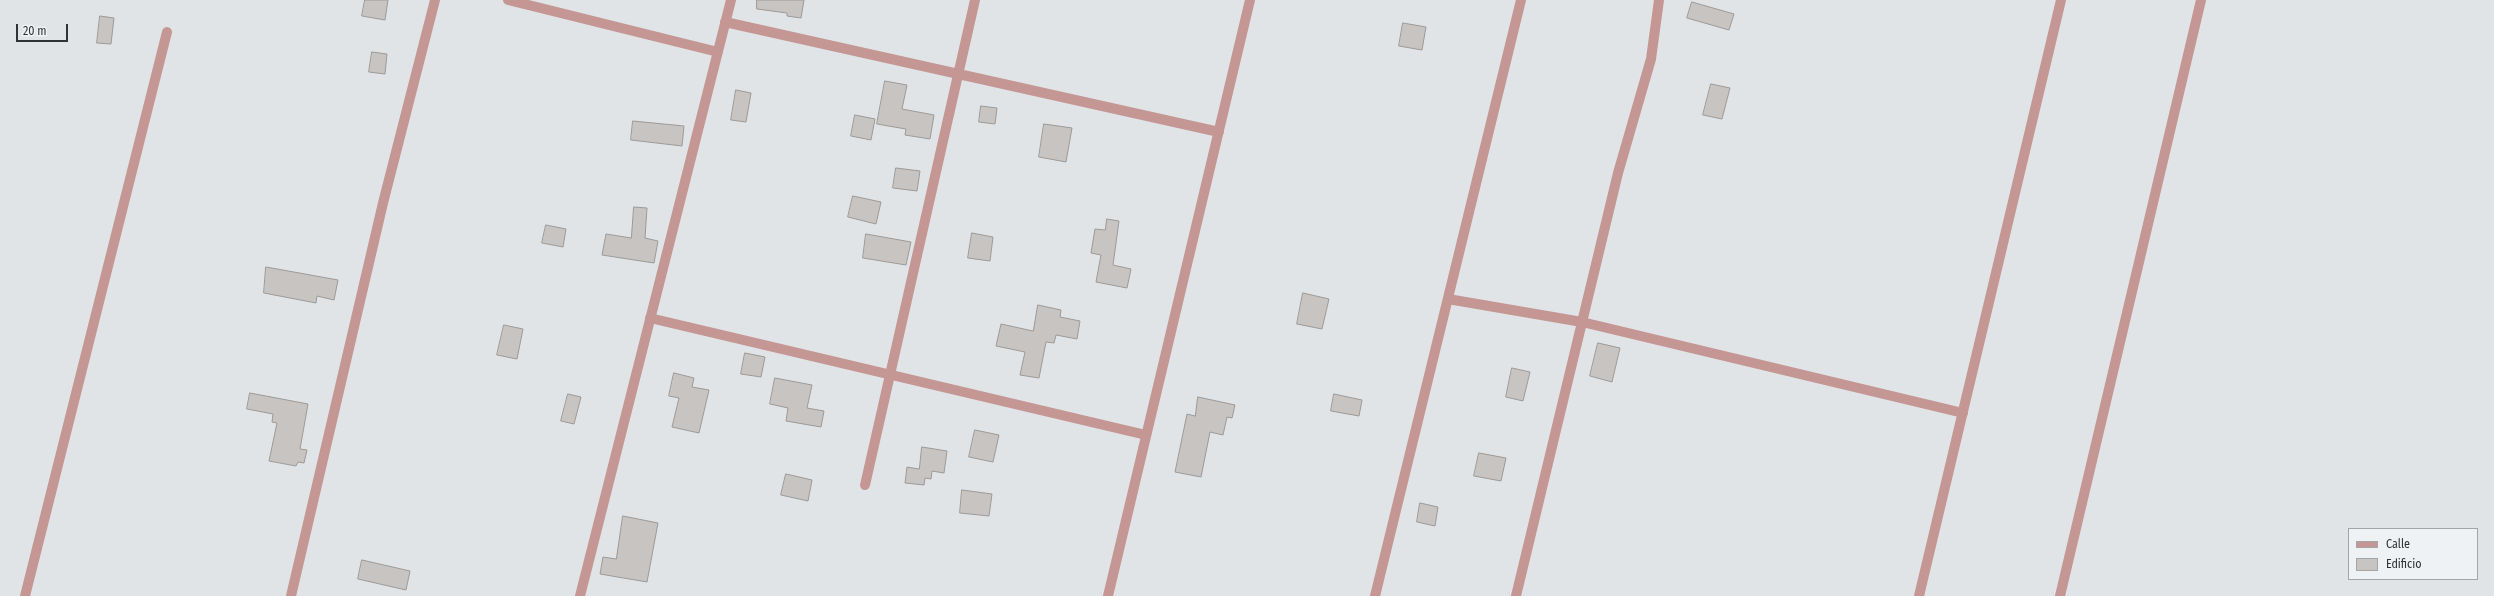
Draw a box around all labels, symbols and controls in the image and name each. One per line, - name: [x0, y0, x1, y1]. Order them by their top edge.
- scale bar: [18, 16, 70, 42]
- text: 20 m: [23, 24, 47, 38]
- legend: [2348, 528, 2478, 580]
- text: Calle: [2386, 537, 2410, 551]
- text: Edificio: [2386, 557, 2422, 571]

